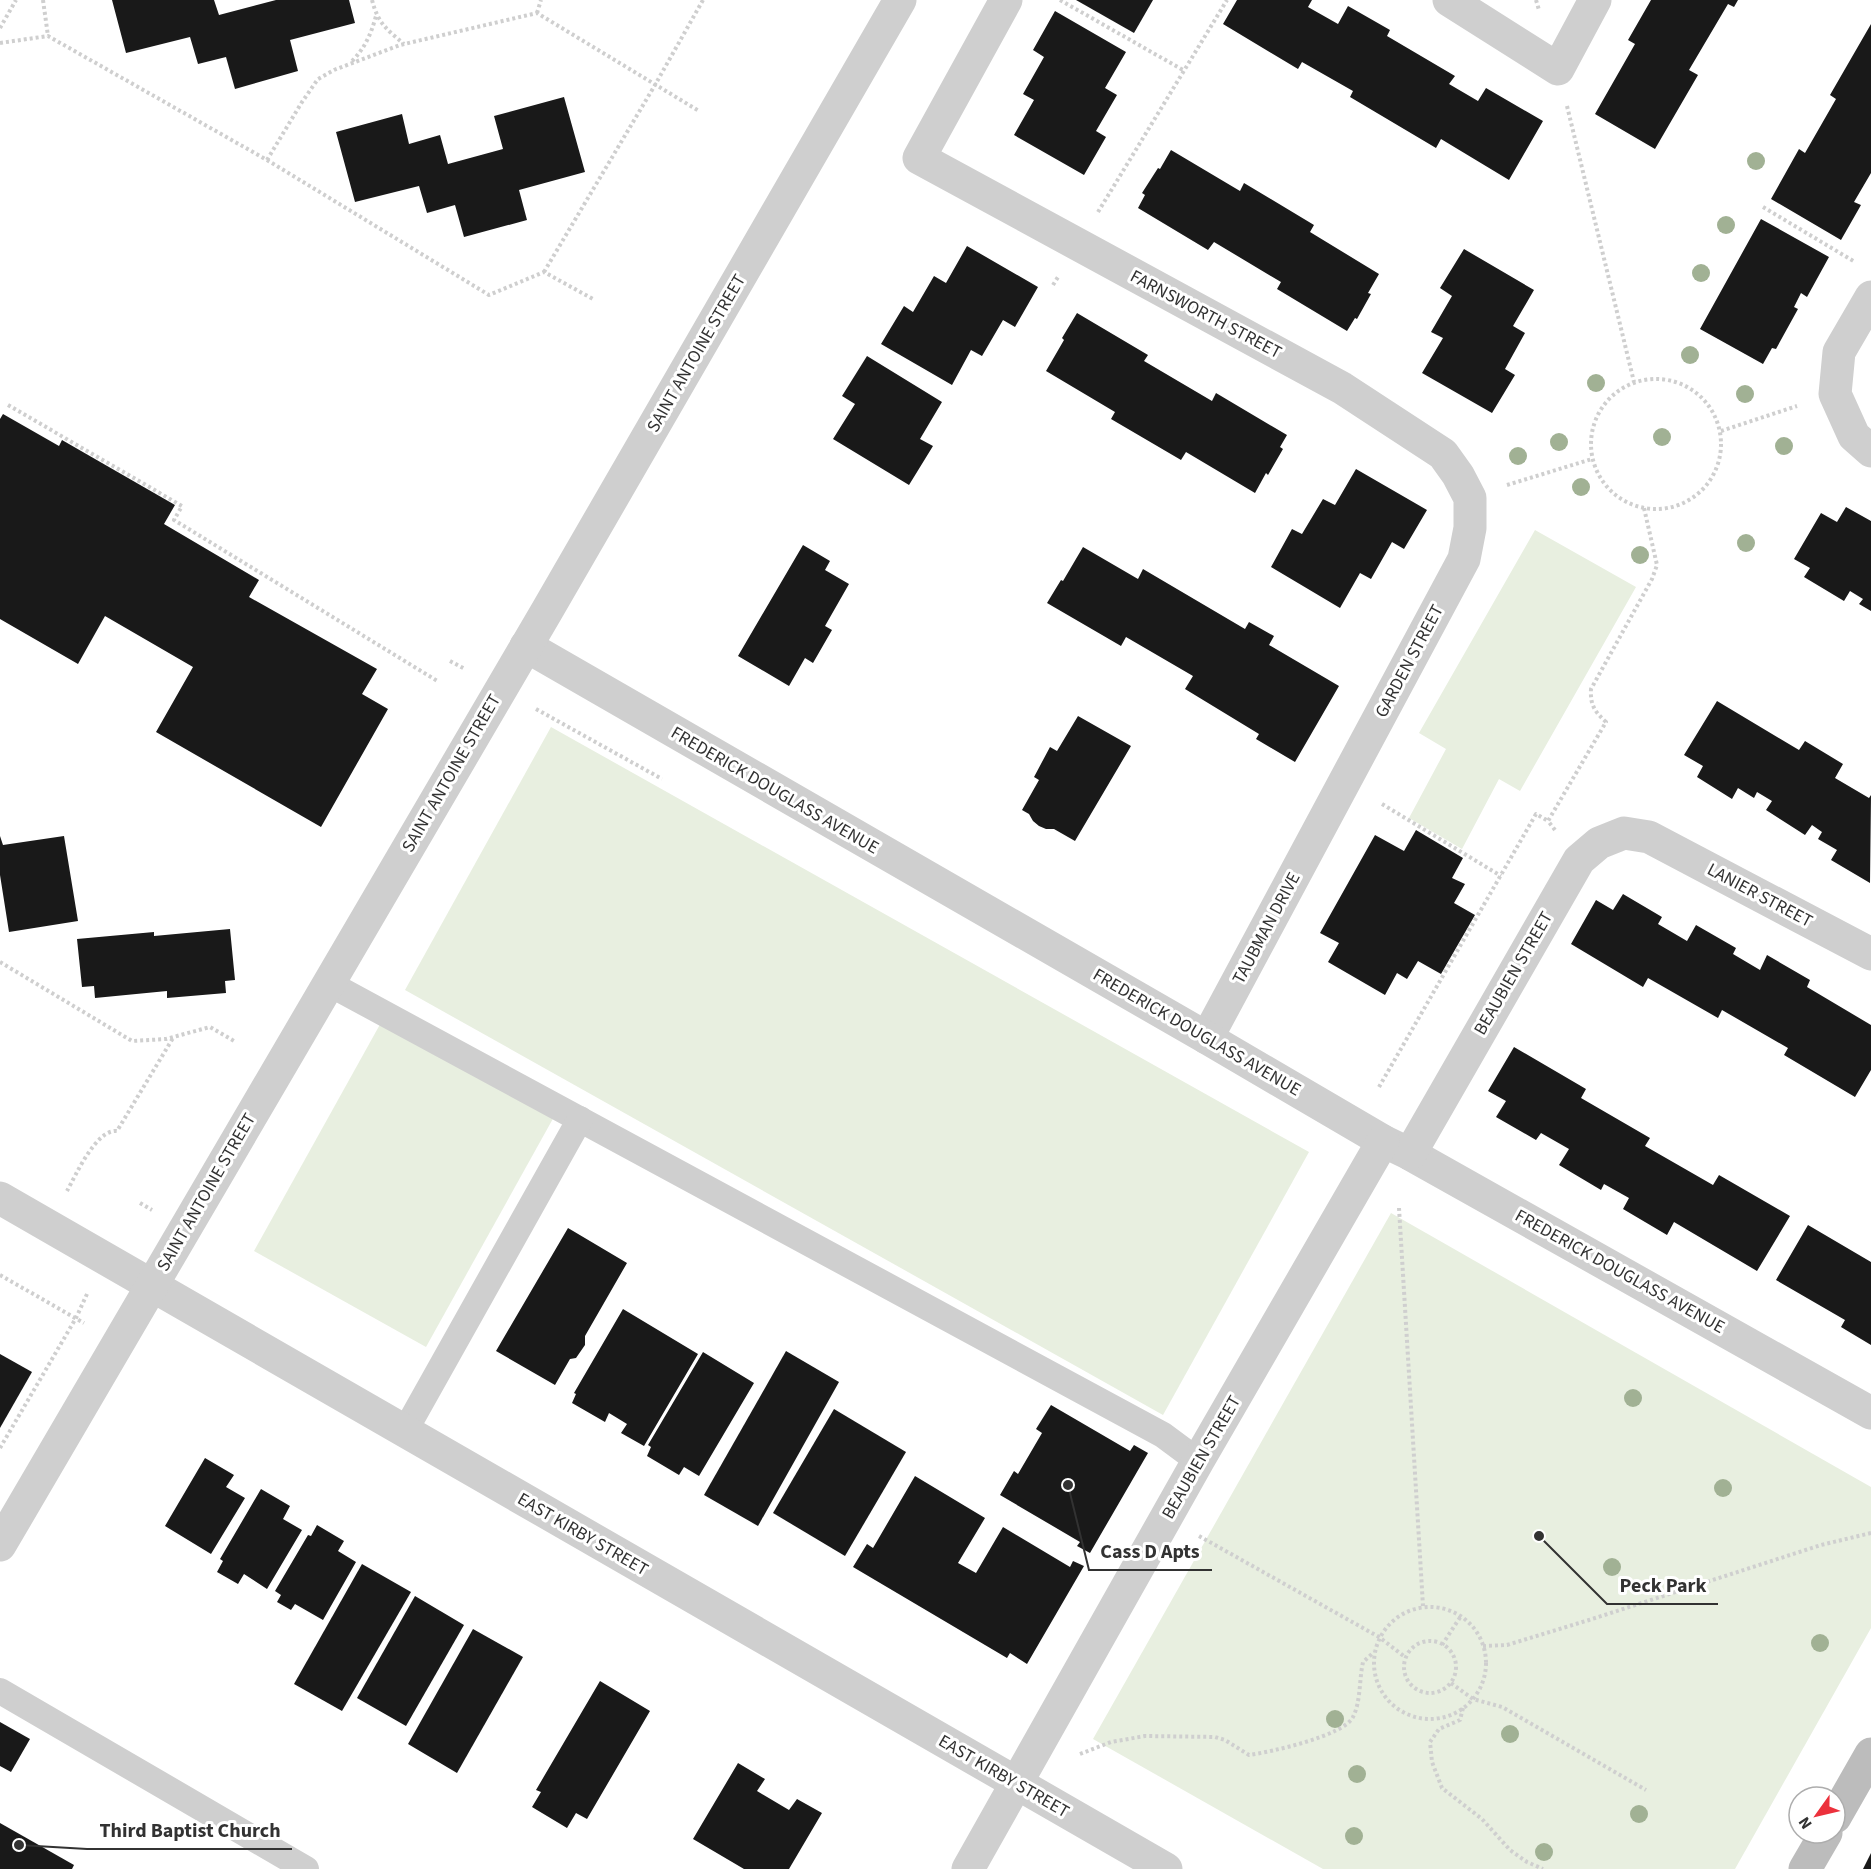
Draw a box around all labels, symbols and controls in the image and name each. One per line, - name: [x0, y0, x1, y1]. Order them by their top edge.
- street label: FARNSWORTH STREET: [1126, 264, 1286, 365]
- street label: SAINT ANTOINE STREET: [641, 269, 752, 437]
- street label: GARDEN STREET: [1369, 600, 1450, 722]
- street label: SAINT ANTOINE STREET: [396, 689, 507, 857]
- street label: FREDERICK DOUGLASS AVENUE: [666, 721, 883, 860]
- street label: LANIER STREET: [1703, 857, 1817, 934]
- street label: TAUBMAN DRIVE: [1226, 868, 1306, 989]
- street label: BEAUBIEN STREET: [1468, 907, 1559, 1040]
- street label: FREDERICK DOUGLASS AVENUE: [1088, 963, 1305, 1102]
- street label: SAINT ANTOINE STREET: [151, 1108, 262, 1276]
- street label: FREDERICK DOUGLASS AVENUE: [1510, 1203, 1729, 1340]
- street label: BEAUBIEN STREET: [1156, 1391, 1247, 1524]
- street label: EAST KIRBY STREET: [513, 1487, 653, 1582]
- callout: Cass D Apts: [1089, 1532, 1212, 1570]
- text: Cass D Apts: [1100, 1538, 1200, 1566]
- callout: Peck Park: [1607, 1566, 1718, 1604]
- text: Peck Park: [1620, 1572, 1706, 1600]
- street label: EAST KIRBY STREET: [934, 1729, 1074, 1824]
- north arrow: [1787, 1785, 1847, 1845]
- callout: Third Baptist Church: [87, 1811, 292, 1849]
- text: N: [1793, 1812, 1817, 1833]
- text: Third Baptist Church: [99, 1817, 281, 1845]

